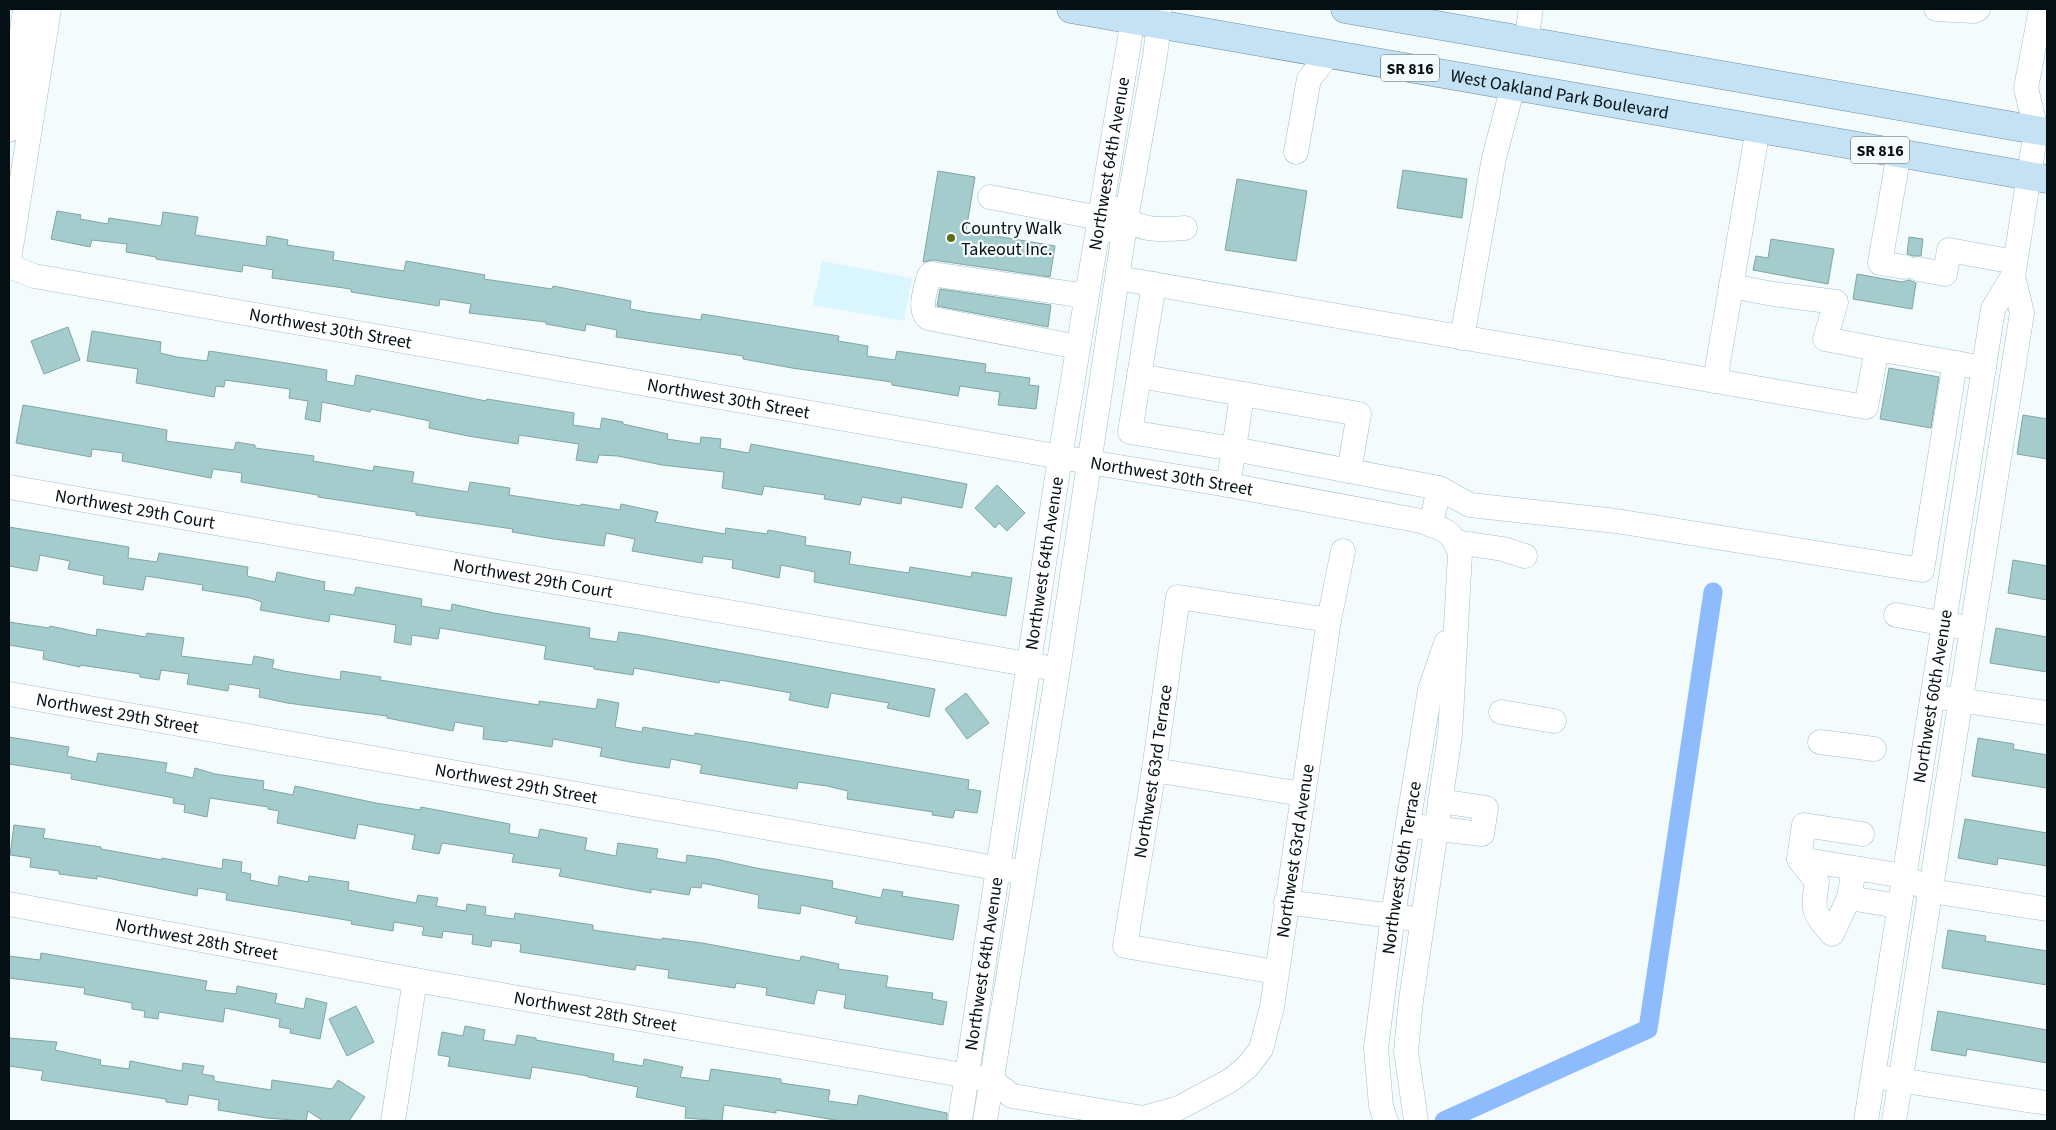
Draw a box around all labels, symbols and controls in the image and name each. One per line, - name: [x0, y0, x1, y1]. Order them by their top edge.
- road number: SR 816: [1381, 54, 1439, 82]
- street label: West Oakland Park Boulevard: [1448, 63, 1671, 126]
- street label: Northwest 64th Avenue: [1083, 75, 1136, 252]
- road number: SR 816: [1851, 136, 1909, 164]
- place label: Country Walk Takeout Inc.: [961, 216, 1062, 262]
- marker: Country Walk Takeout Inc.: [945, 232, 957, 244]
- street label: Northwest 30th Street: [247, 302, 414, 355]
- street label: Northwest 30th Street: [645, 372, 812, 426]
- street label: Northwest 30th Street: [1088, 450, 1255, 502]
- street label: Northwest 64th Avenue: [1019, 475, 1070, 652]
- street label: Northwest 29th Court: [53, 483, 217, 536]
- street label: Northwest 29th Court: [451, 552, 615, 605]
- street label: Northwest 60th Avenue: [1907, 608, 1959, 785]
- street label: Northwest 63rd Terrace: [1128, 683, 1179, 860]
- street label: Northwest 29th Street: [34, 687, 201, 740]
- street label: Northwest 29th Street: [433, 757, 599, 811]
- street label: Northwest 63rd Avenue: [1270, 762, 1321, 940]
- street label: Northwest 60th Terrace: [1376, 779, 1428, 956]
- street label: Northwest 64th Avenue: [959, 875, 1010, 1052]
- street label: Northwest 28th Street: [113, 912, 280, 967]
- street label: Northwest 28th Street: [512, 985, 679, 1038]

